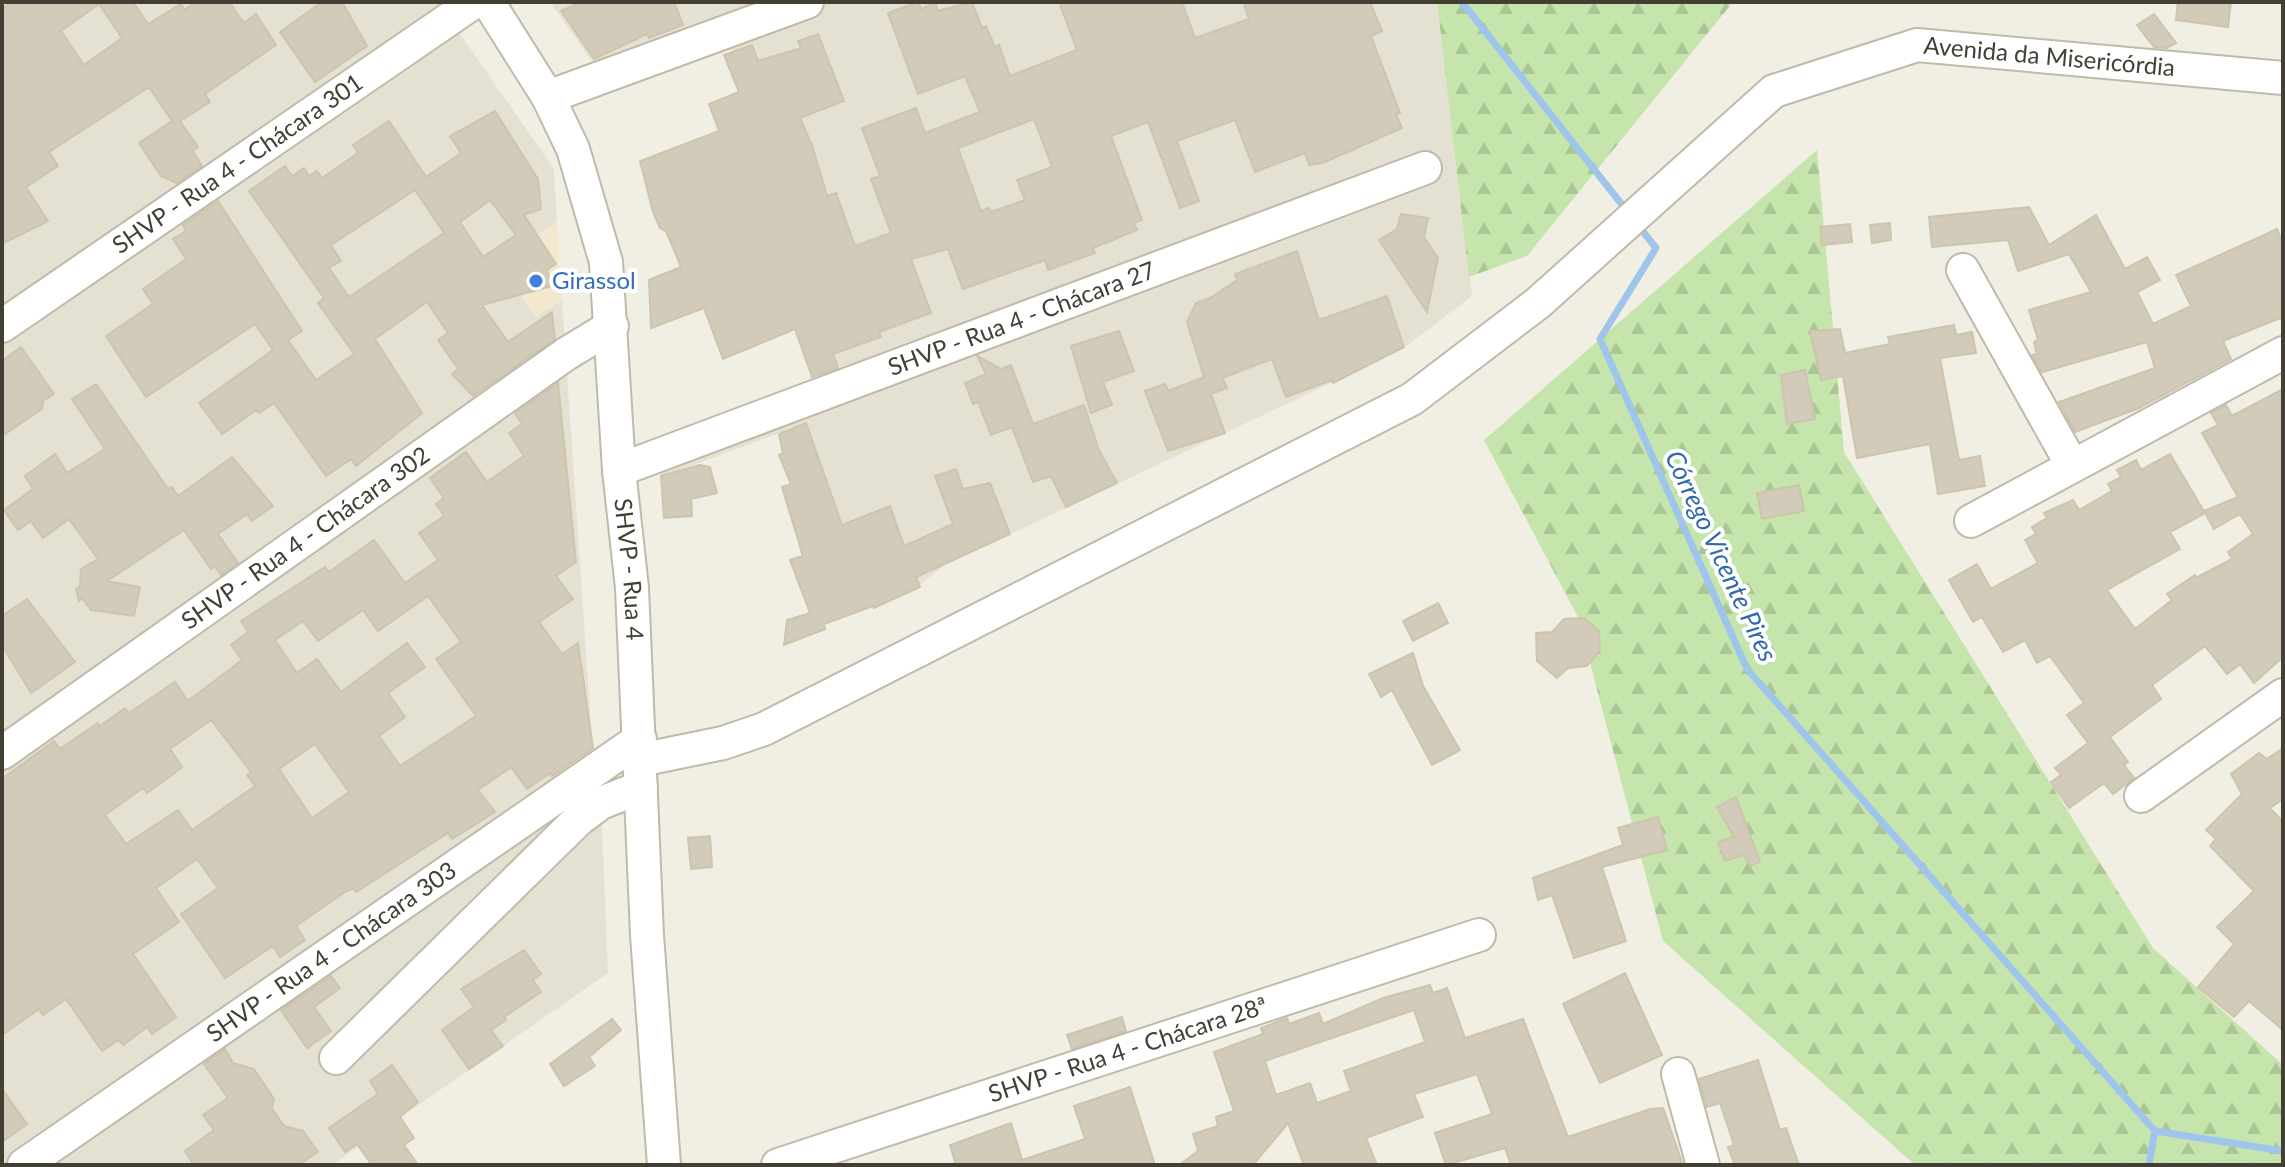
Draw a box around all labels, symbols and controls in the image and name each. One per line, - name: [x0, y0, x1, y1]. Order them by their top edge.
- street label: Avenida da Misericórdia: [1923, 30, 2176, 81]
- street label: SHVP - Rua 4 - Chácara 301: [106, 67, 368, 259]
- street label: SHVP - Rua 4 - Chácara 27: [884, 254, 1159, 381]
- place label: Girassol: [552, 265, 636, 294]
- marker: Girassol: [527, 272, 545, 290]
- street label: SHVP - Rua 4 - Chácara 302: [175, 439, 434, 635]
- water label: Córrego Vicente Pires: [1659, 445, 1785, 666]
- street label: SHVP - Rua 4: [609, 497, 650, 641]
- street label: SHVP - Rua 4 - Chácara 303: [200, 855, 461, 1047]
- street label: SHVP - Rua 4 - Chácara 28ª: [984, 990, 1271, 1107]

